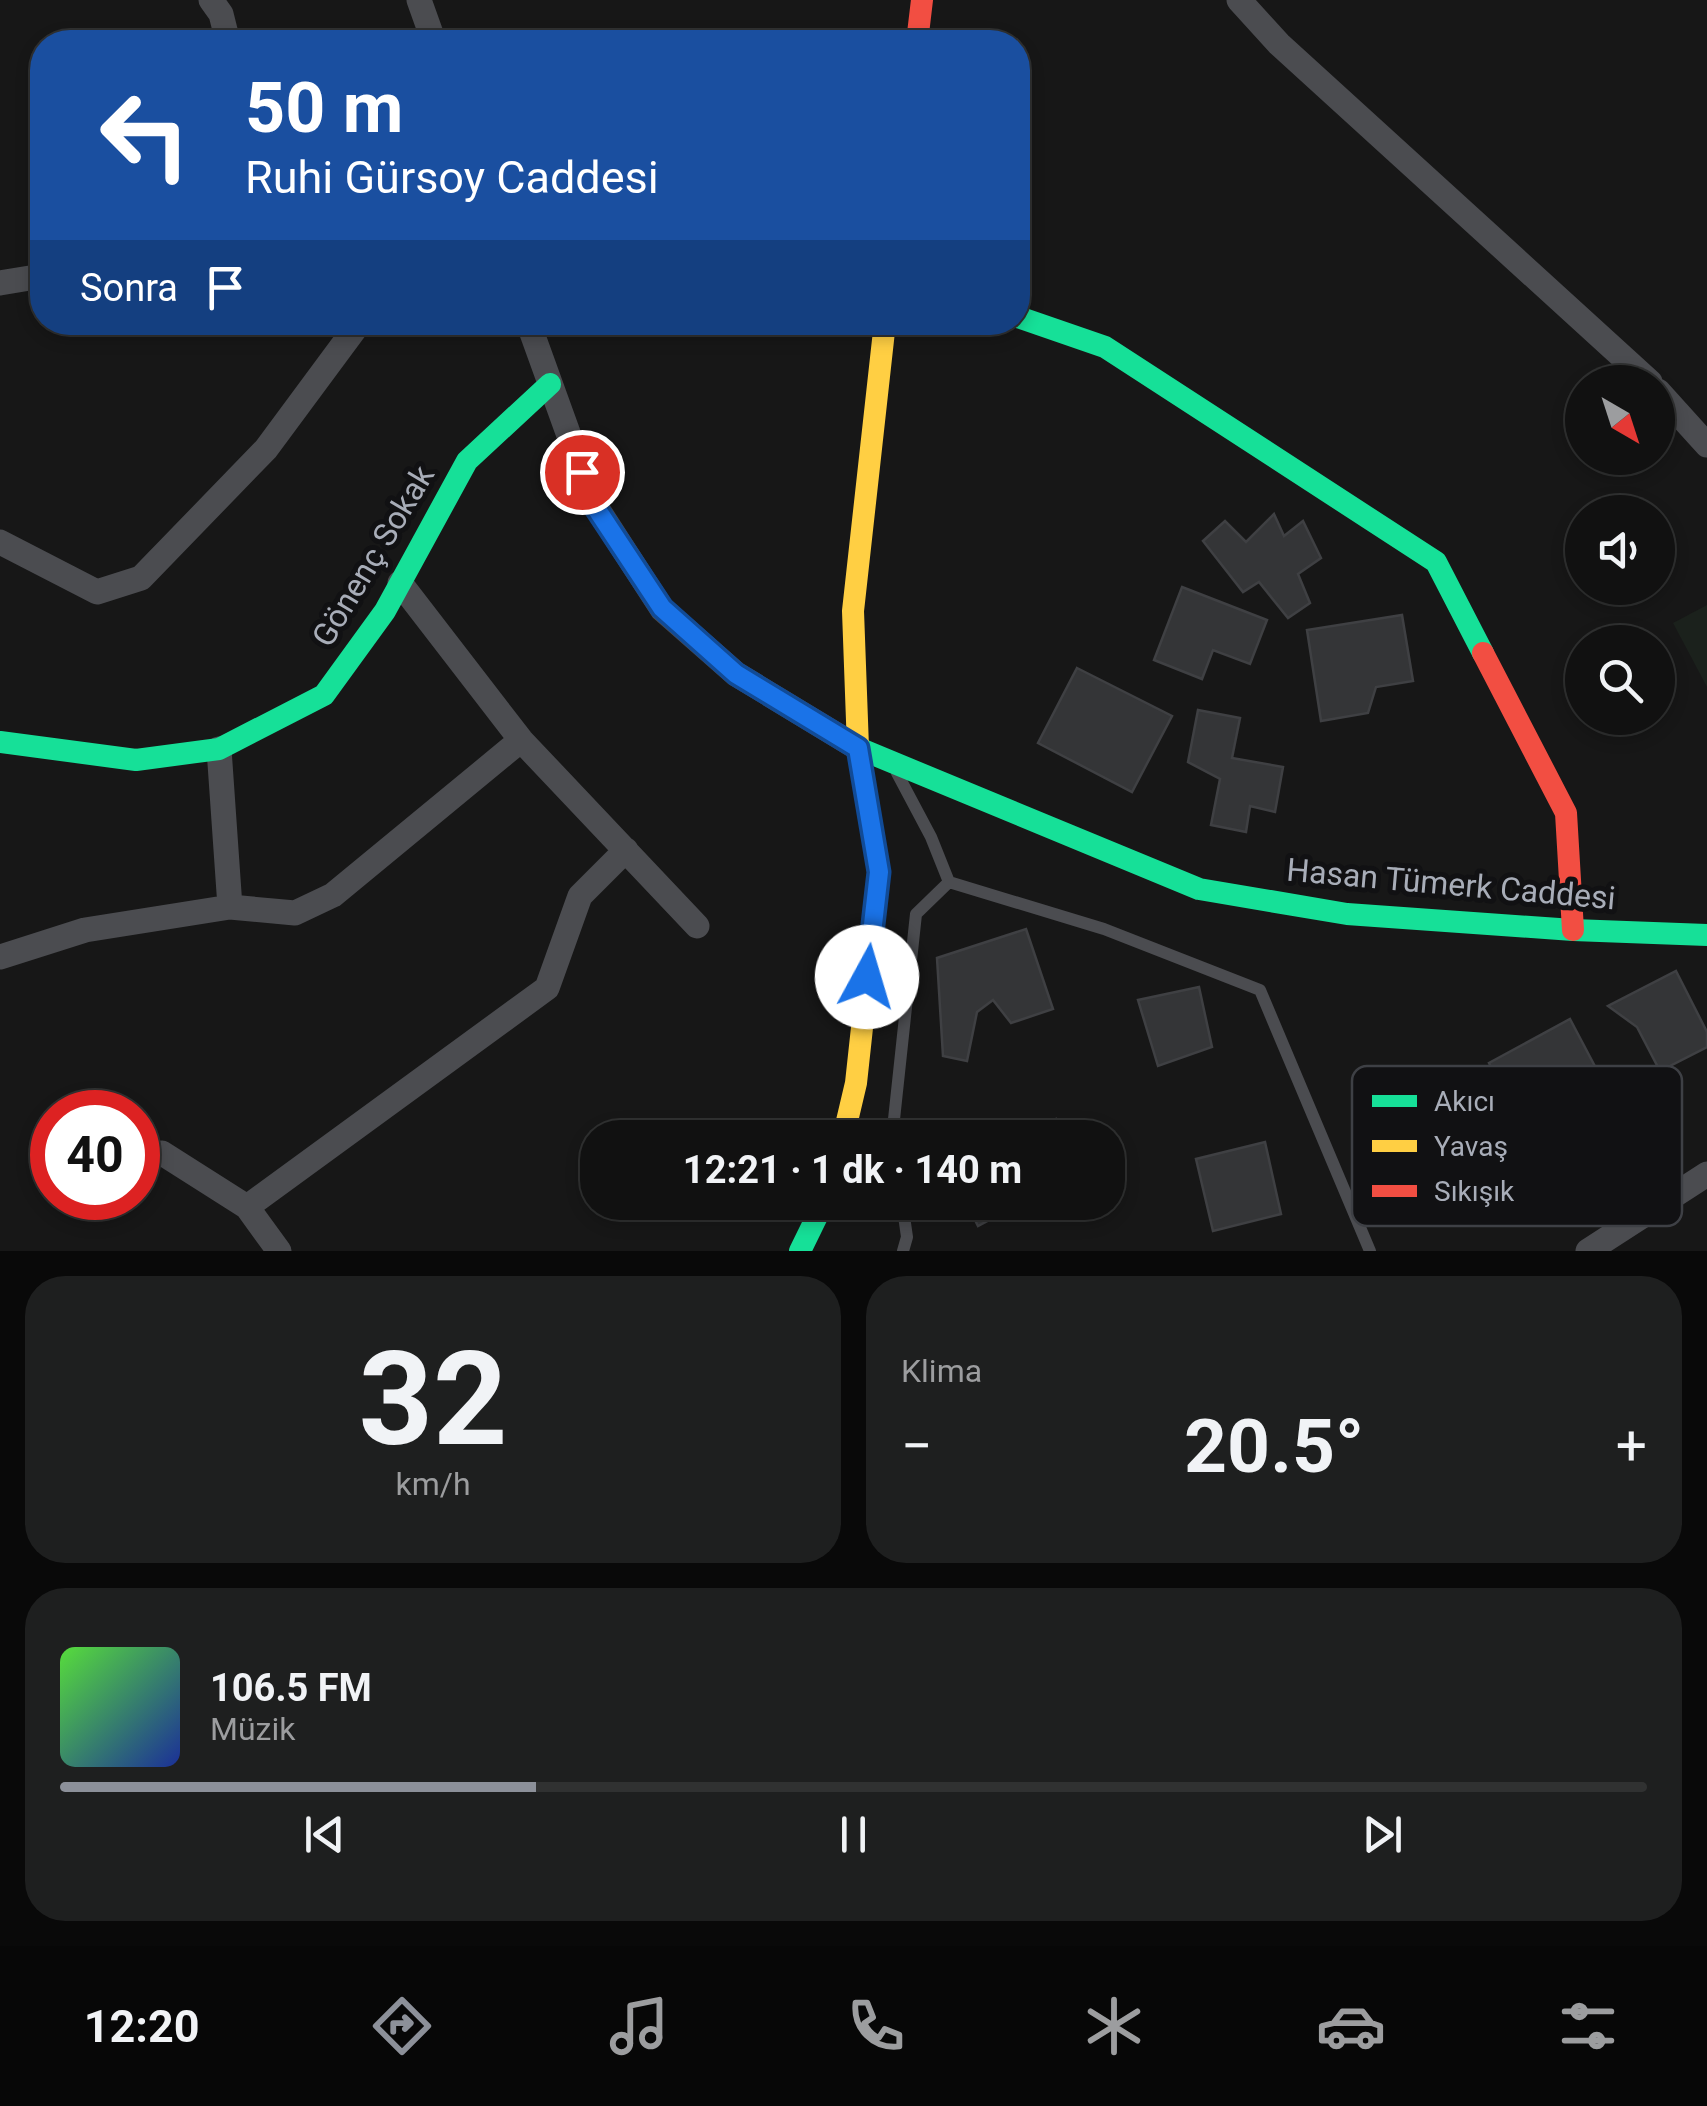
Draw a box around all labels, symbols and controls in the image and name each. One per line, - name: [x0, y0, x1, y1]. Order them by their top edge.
- text: 50 m: [245, 67, 403, 149]
- icon: left: [80, 70, 210, 200]
- text: Ruhi Gürsoy Caddesi: [245, 151, 659, 204]
- icon: arrive: [198, 260, 253, 315]
- text: Sonra: [80, 266, 178, 310]
- north arrow: [1565, 365, 1675, 475]
- map controls: [1565, 365, 1675, 735]
- pin: [540, 430, 625, 515]
- icon: arrive: [555, 445, 610, 500]
- street label: Gönenç Sokak: [304, 458, 442, 653]
- button: sound: [1565, 495, 1675, 605]
- button: search: [1565, 625, 1675, 735]
- street label: Hasan Tümerk Caddesi: [1285, 851, 1617, 917]
- position arrow: [815, 925, 919, 1029]
- legend: [1352, 1066, 1682, 1226]
- text: Akıcı: [1434, 1085, 1495, 1118]
- speed limit sign: 40: [30, 1090, 160, 1220]
- text: Yavaş: [1434, 1130, 1508, 1163]
- text: 12:21 · 1 dk · 140 m: [683, 1148, 1022, 1192]
- text: Sıkışık: [1434, 1175, 1515, 1208]
- text: 32: [358, 1323, 508, 1476]
- text: Klima: [901, 1352, 982, 1390]
- text: 20.5°: [1184, 1402, 1364, 1490]
- text: −: [901, 1414, 932, 1478]
- text: +: [1616, 1414, 1647, 1478]
- text: km/h: [395, 1465, 471, 1503]
- text: 106.5 FM: [210, 1666, 372, 1710]
- text: Müzik: [210, 1710, 295, 1748]
- icon: previous: [297, 1807, 352, 1862]
- icon: pause: [826, 1807, 881, 1862]
- icon: next: [1355, 1807, 1410, 1862]
- icon: directions: [367, 1991, 437, 2061]
- icon: music: [604, 1991, 674, 2061]
- icon: phone: [841, 1991, 911, 2061]
- icon: climate: [1079, 1991, 1149, 2061]
- icon: car: [1316, 1991, 1386, 2061]
- icon: filters: [1553, 1991, 1623, 2061]
- text: 12:20: [84, 2000, 200, 2053]

